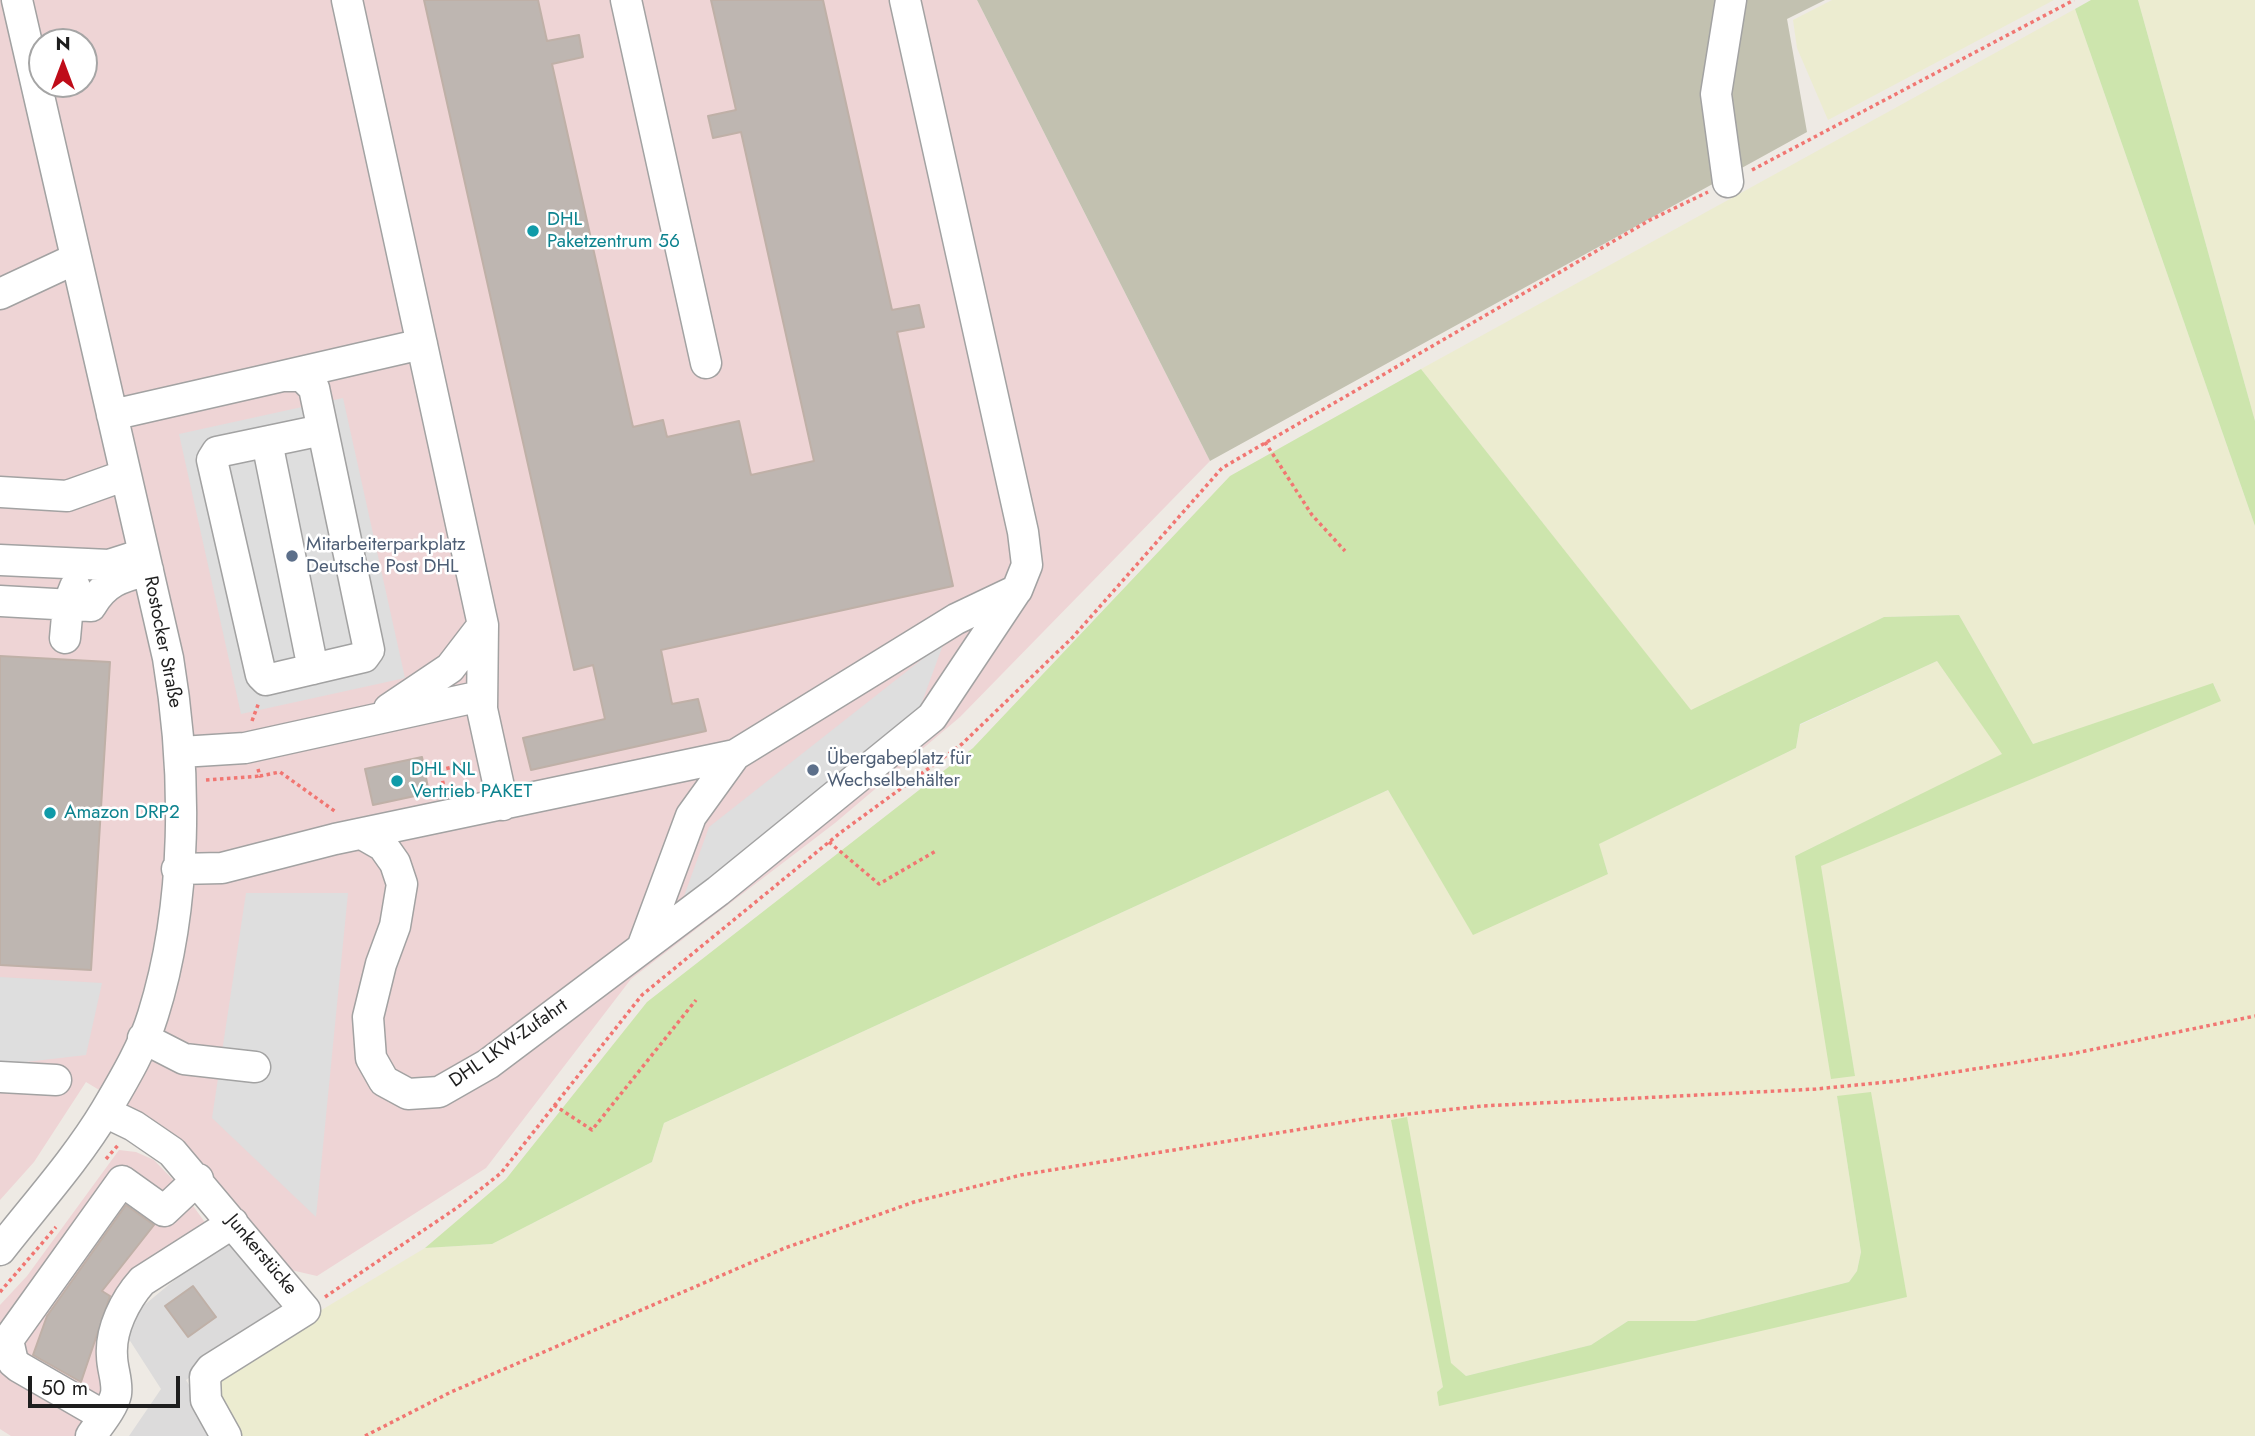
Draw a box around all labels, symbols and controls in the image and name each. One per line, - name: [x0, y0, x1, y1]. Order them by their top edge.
- north arrow: [28, 28, 98, 98]
- text: N: [55, 30, 71, 57]
- place label: DHL Paketzentrum 56: [547, 209, 680, 253]
- marker: DHL Paketzentrum 56: [525, 223, 541, 239]
- place label: Mitarbeiterparkplatz Deutsche Post DHL: [306, 534, 465, 578]
- marker: Mitarbeiterparkplatz Deutsche Post DHL: [284, 548, 300, 564]
- street label: Rostocker Straße: [138, 574, 186, 710]
- place label: Übergabeplatz für Wechselbehälter: [827, 748, 972, 792]
- place label: DHL NL Vertrieb PAKET: [411, 759, 532, 803]
- marker: Übergabeplatz für Wechselbehälter: [805, 762, 821, 778]
- marker: DHL NL Vertrieb PAKET: [389, 773, 405, 789]
- place label: Amazon DRP2: [64, 802, 180, 824]
- marker: Amazon DRP2: [42, 805, 58, 821]
- street label: DHL LKW-Zufahrt: [446, 995, 572, 1093]
- street label: Junkerstücke: [221, 1210, 301, 1300]
- scale bar: [32, 1362, 184, 1406]
- text: 50 m: [41, 1373, 88, 1403]

